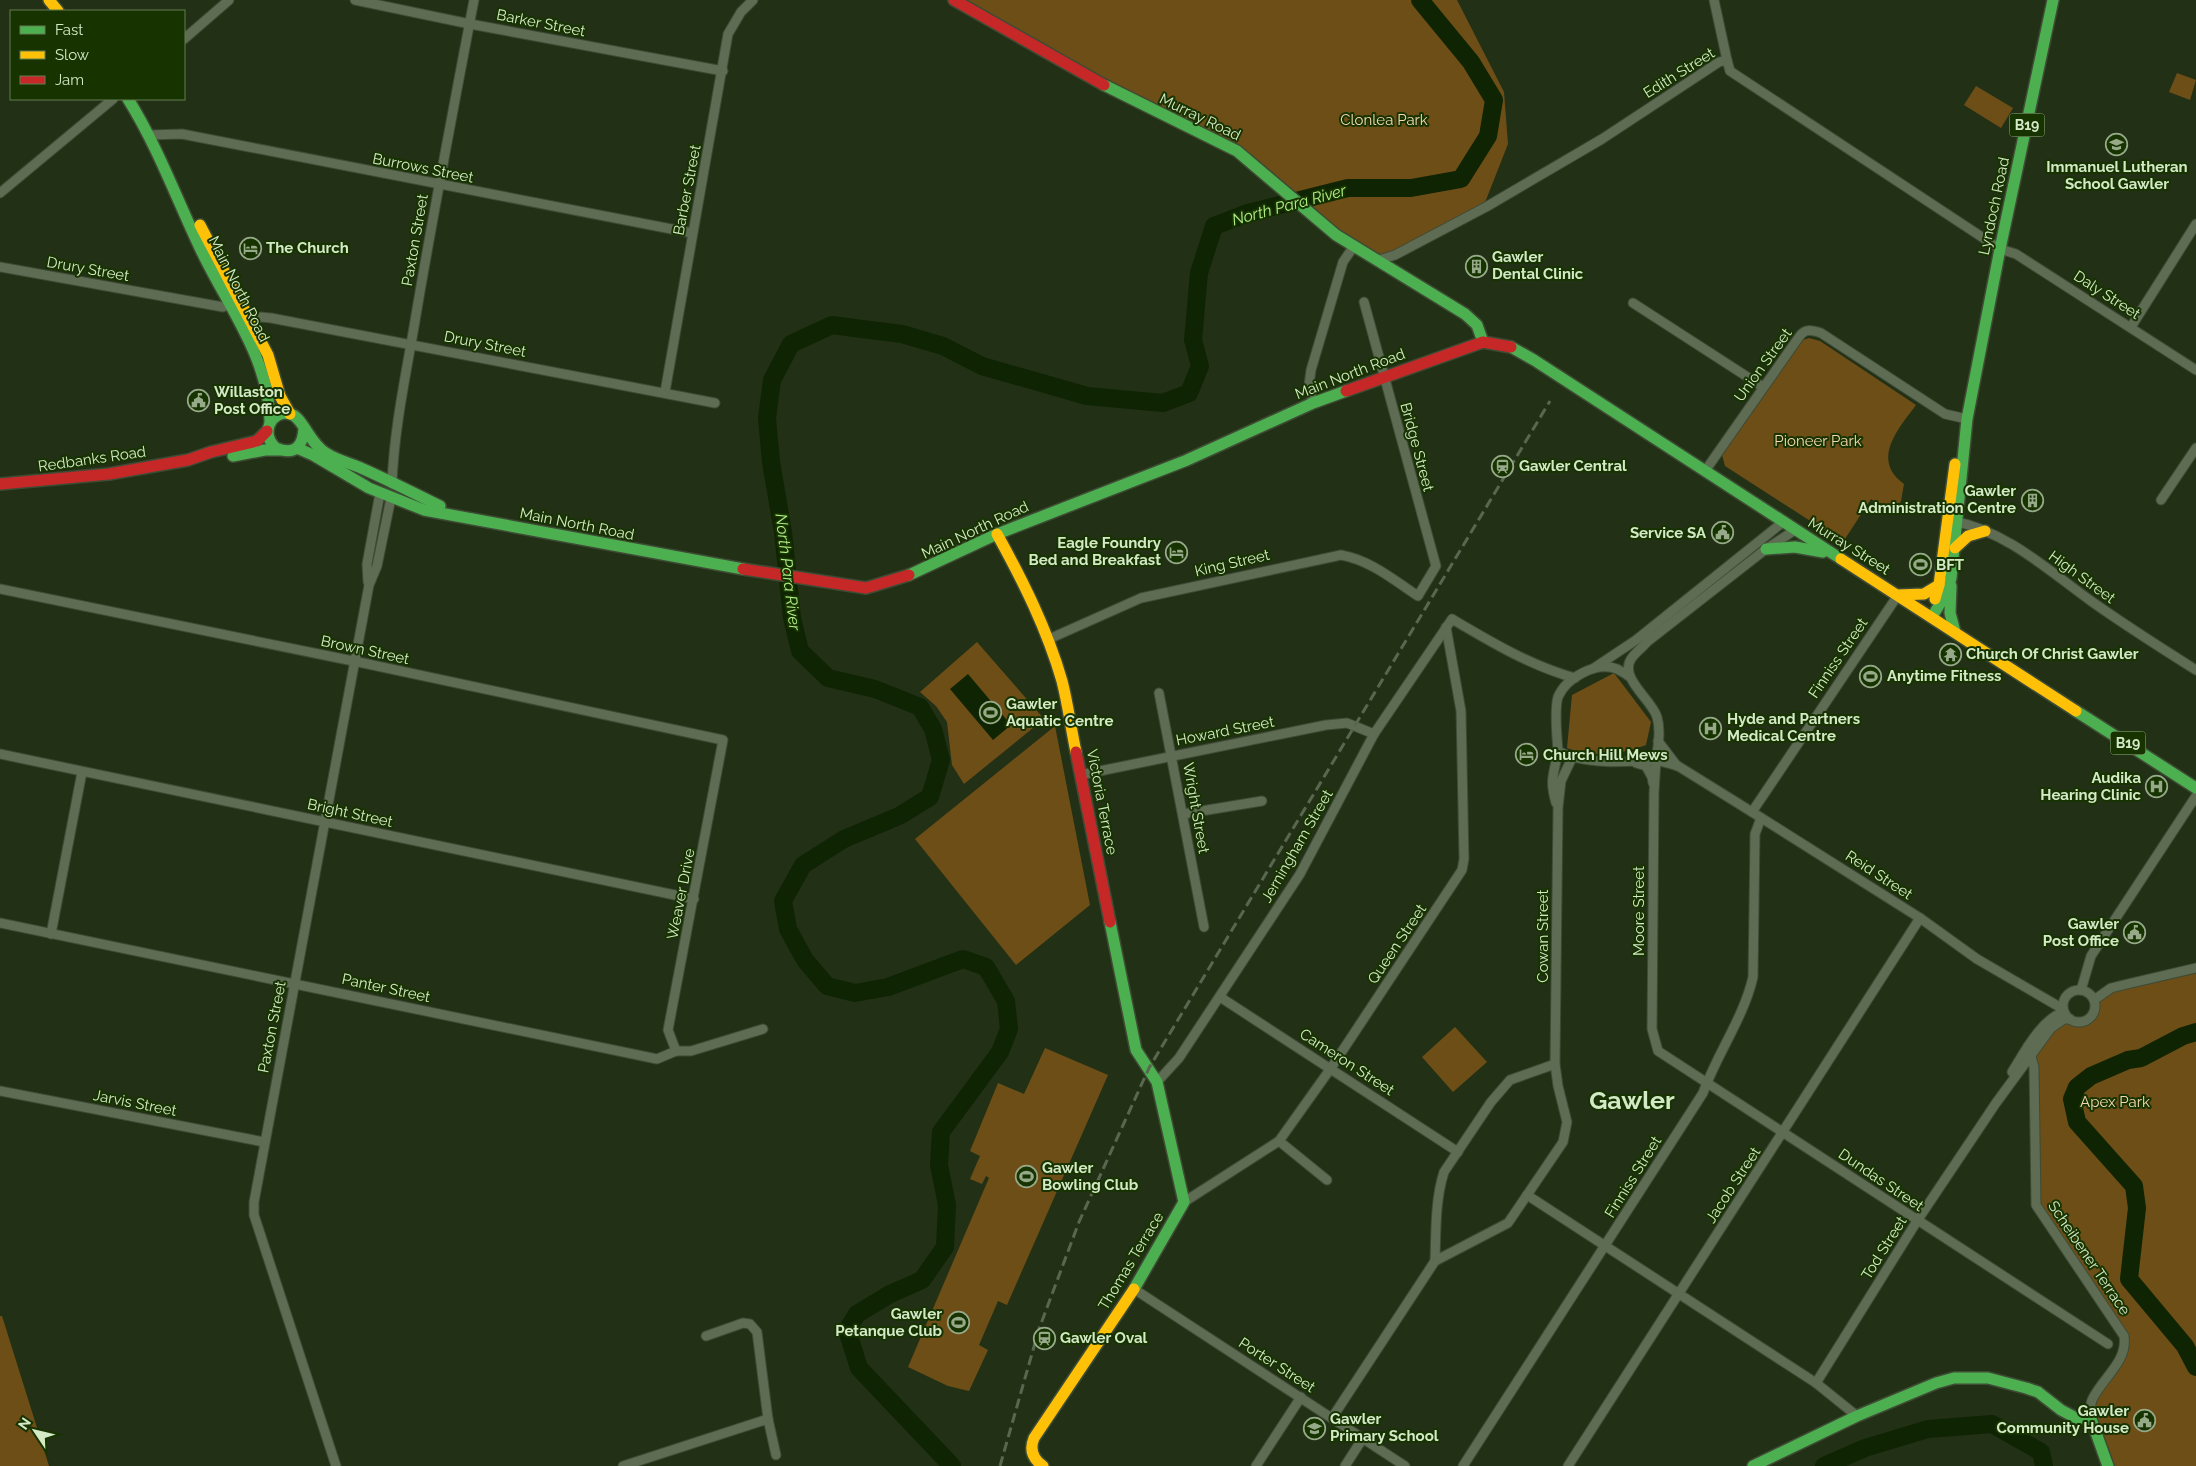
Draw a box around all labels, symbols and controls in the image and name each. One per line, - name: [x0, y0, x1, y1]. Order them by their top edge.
- street label: Barker Street: [495, 6, 587, 40]
- legend: [10, 10, 185, 100]
- text: Fast: [55, 21, 83, 39]
- street label: Edith Street: [1640, 44, 1718, 102]
- text: Slow: [55, 46, 89, 64]
- text: Jam: [55, 71, 84, 89]
- street label: Murray Road: [1156, 90, 1244, 144]
- park label: Clonlea Park: [1340, 111, 1428, 129]
- road number: B19: [2010, 114, 2044, 136]
- school or university icon: Immanuel Lutheran School Gawler: [2105, 132, 2129, 156]
- street label: Barber Street: [669, 143, 705, 237]
- street label: Burrows Street: [371, 149, 475, 187]
- street label: Lyndoch Road: [1975, 155, 2013, 257]
- place label: Immanuel Lutheran School Gawler: [2046, 158, 2188, 193]
- water label: North Para River: [1230, 180, 1349, 229]
- street label: Paxton Street: [398, 193, 432, 287]
- street label: Main North Road: [205, 233, 273, 345]
- hotel icon: The Church: [238, 236, 262, 260]
- place label: The Church: [266, 239, 349, 257]
- place label: Gawler Dental Clinic: [1492, 248, 1584, 283]
- street label: Drury Street: [45, 253, 131, 285]
- building icon: Gawler Dental Clinic: [1464, 254, 1488, 278]
- street label: Daly Street: [2070, 267, 2144, 323]
- street label: Union Street: [1730, 325, 1796, 405]
- street label: Drury Street: [442, 327, 528, 361]
- street label: Main North Road: [1292, 345, 1408, 403]
- place label: Willaston Post Office: [214, 383, 290, 418]
- public building icon: Willaston Post Office: [186, 389, 210, 413]
- street label: Bridge Street: [1396, 401, 1438, 493]
- park label: Pioneer Park: [1774, 432, 1862, 450]
- street label: Redbanks Road: [37, 443, 147, 475]
- station icon: Gawler Central: [1491, 454, 1515, 478]
- place label: Gawler Central: [1519, 457, 1627, 475]
- place label: Gawler Administration Centre: [1858, 482, 2016, 517]
- building icon: Gawler Administration Centre: [2020, 488, 2044, 512]
- street label: Main North Road: [918, 497, 1032, 563]
- street label: Main North Road: [518, 504, 636, 544]
- water label: North Para River: [771, 513, 805, 632]
- street label: Murray Street: [1805, 514, 1893, 578]
- public building icon: Service SA: [1710, 521, 1734, 545]
- place label: Service SA: [1630, 524, 1707, 542]
- place label: Eagle Foundry Bed and Breakfast: [1029, 534, 1162, 569]
- hotel icon: Eagle Foundry Bed and Breakfast: [1165, 540, 1189, 564]
- street label: King Street: [1193, 546, 1271, 580]
- street label: High Street: [2045, 547, 2119, 607]
- sports icon: BFT: [1908, 553, 1932, 577]
- place label: BFT: [1936, 556, 1965, 574]
- street label: Finniss Street: [1805, 615, 1871, 701]
- street label: Brown Street: [319, 632, 411, 668]
- temple icon: Church Of Christ Gawler: [1938, 642, 1962, 666]
- place label: Church Of Christ Gawler: [1966, 645, 2139, 663]
- sports icon: Anytime Fitness: [1859, 664, 1883, 688]
- place label: Anytime Fitness: [1887, 667, 2001, 685]
- place label: Gawler Aquatic Centre: [1006, 695, 1114, 730]
- sports icon: Gawler Aquatic Centre: [978, 701, 1002, 725]
- place label: Hyde and Partners Medical Centre: [1727, 710, 1860, 745]
- street label: Howard Street: [1174, 713, 1276, 749]
- hospital icon: Hyde and Partners Medical Centre: [1699, 716, 1723, 740]
- road number: B19: [2110, 731, 2146, 754]
- hotel icon: Church Hill Mews: [1515, 743, 1539, 767]
- place label: Church Hill Mews: [1543, 746, 1668, 764]
- street label: Victoria Terrace: [1083, 748, 1121, 857]
- street label: Wright Street: [1179, 761, 1213, 855]
- place label: Audika Hearing Clinic: [2040, 769, 2142, 804]
- hospital icon: Audika Hearing Clinic: [2145, 775, 2169, 799]
- street label: Jerningham Street: [1257, 786, 1337, 906]
- street label: Bright Street: [306, 795, 394, 831]
- street label: Weaver Drive: [663, 847, 699, 941]
- street label: Reid Street: [1842, 847, 1916, 903]
- street label: Moore Street: [1630, 866, 1648, 956]
- street label: Cowan Street: [1534, 889, 1552, 983]
- street label: Queen Street: [1364, 901, 1430, 987]
- place label: Gawler Post Office: [2043, 915, 2119, 950]
- public building icon: Gawler Post Office: [2123, 921, 2147, 945]
- street label: Panter Street: [340, 970, 432, 1006]
- street label: Paxton Street: [254, 980, 290, 1074]
- street label: Cameron Street: [1296, 1025, 1398, 1099]
- district label: Gawler: [1589, 1085, 1675, 1115]
- street label: Jarvis Street: [92, 1086, 178, 1120]
- park label: Apex Park: [2080, 1093, 2150, 1111]
- street label: Finniss Street: [1601, 1133, 1665, 1221]
- street label: Jacob Street: [1702, 1144, 1764, 1226]
- street label: Dundas Street: [1835, 1145, 1927, 1215]
- place label: Gawler Bowling Club: [1042, 1159, 1139, 1194]
- sports icon: Gawler Bowling Club: [1014, 1165, 1038, 1189]
- street label: Scheibener Terrace: [2044, 1197, 2134, 1319]
- street label: Thomas Terrace: [1095, 1208, 1167, 1313]
- street label: Tod Street: [1858, 1213, 1910, 1283]
- place label: Gawler Petanque Club: [835, 1305, 942, 1340]
- sports icon: Gawler Petanque Club: [946, 1311, 970, 1335]
- station icon: Gawler Oval: [1032, 1326, 1056, 1350]
- place label: Gawler Oval: [1060, 1329, 1148, 1347]
- street label: Porter Street: [1235, 1334, 1319, 1396]
- place label: Gawler Community House: [1997, 1402, 2129, 1437]
- north arrow: [10, 1406, 60, 1456]
- public building icon: Gawler Community House: [2133, 1408, 2157, 1432]
- place label: Gawler Primary School: [1330, 1410, 1439, 1445]
- text: N: [15, 1415, 34, 1433]
- school or university icon: Gawler Primary School: [1302, 1416, 1326, 1440]

